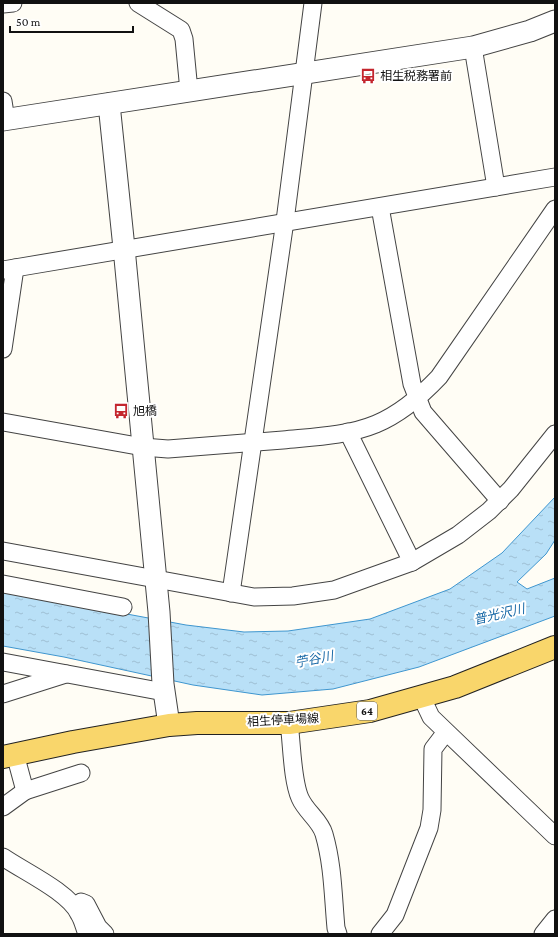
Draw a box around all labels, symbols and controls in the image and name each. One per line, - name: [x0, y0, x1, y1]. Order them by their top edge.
- scale bar: [10, 8, 133, 34]
- text: 50 m: [16, 15, 41, 29]
- bus stop icon: 相生税務署前: [359, 67, 377, 85]
- place label: 相生税務署前: [380, 69, 452, 83]
- bus stop icon: 旭橋: [112, 402, 130, 420]
- place label: 旭橋: [133, 404, 157, 418]
- water label: 普光沢川: [472, 600, 528, 627]
- water label: 苧谷川: [293, 648, 337, 670]
- road number: 64: [357, 702, 377, 720]
- street label: 相生停車場線: [247, 711, 319, 729]

